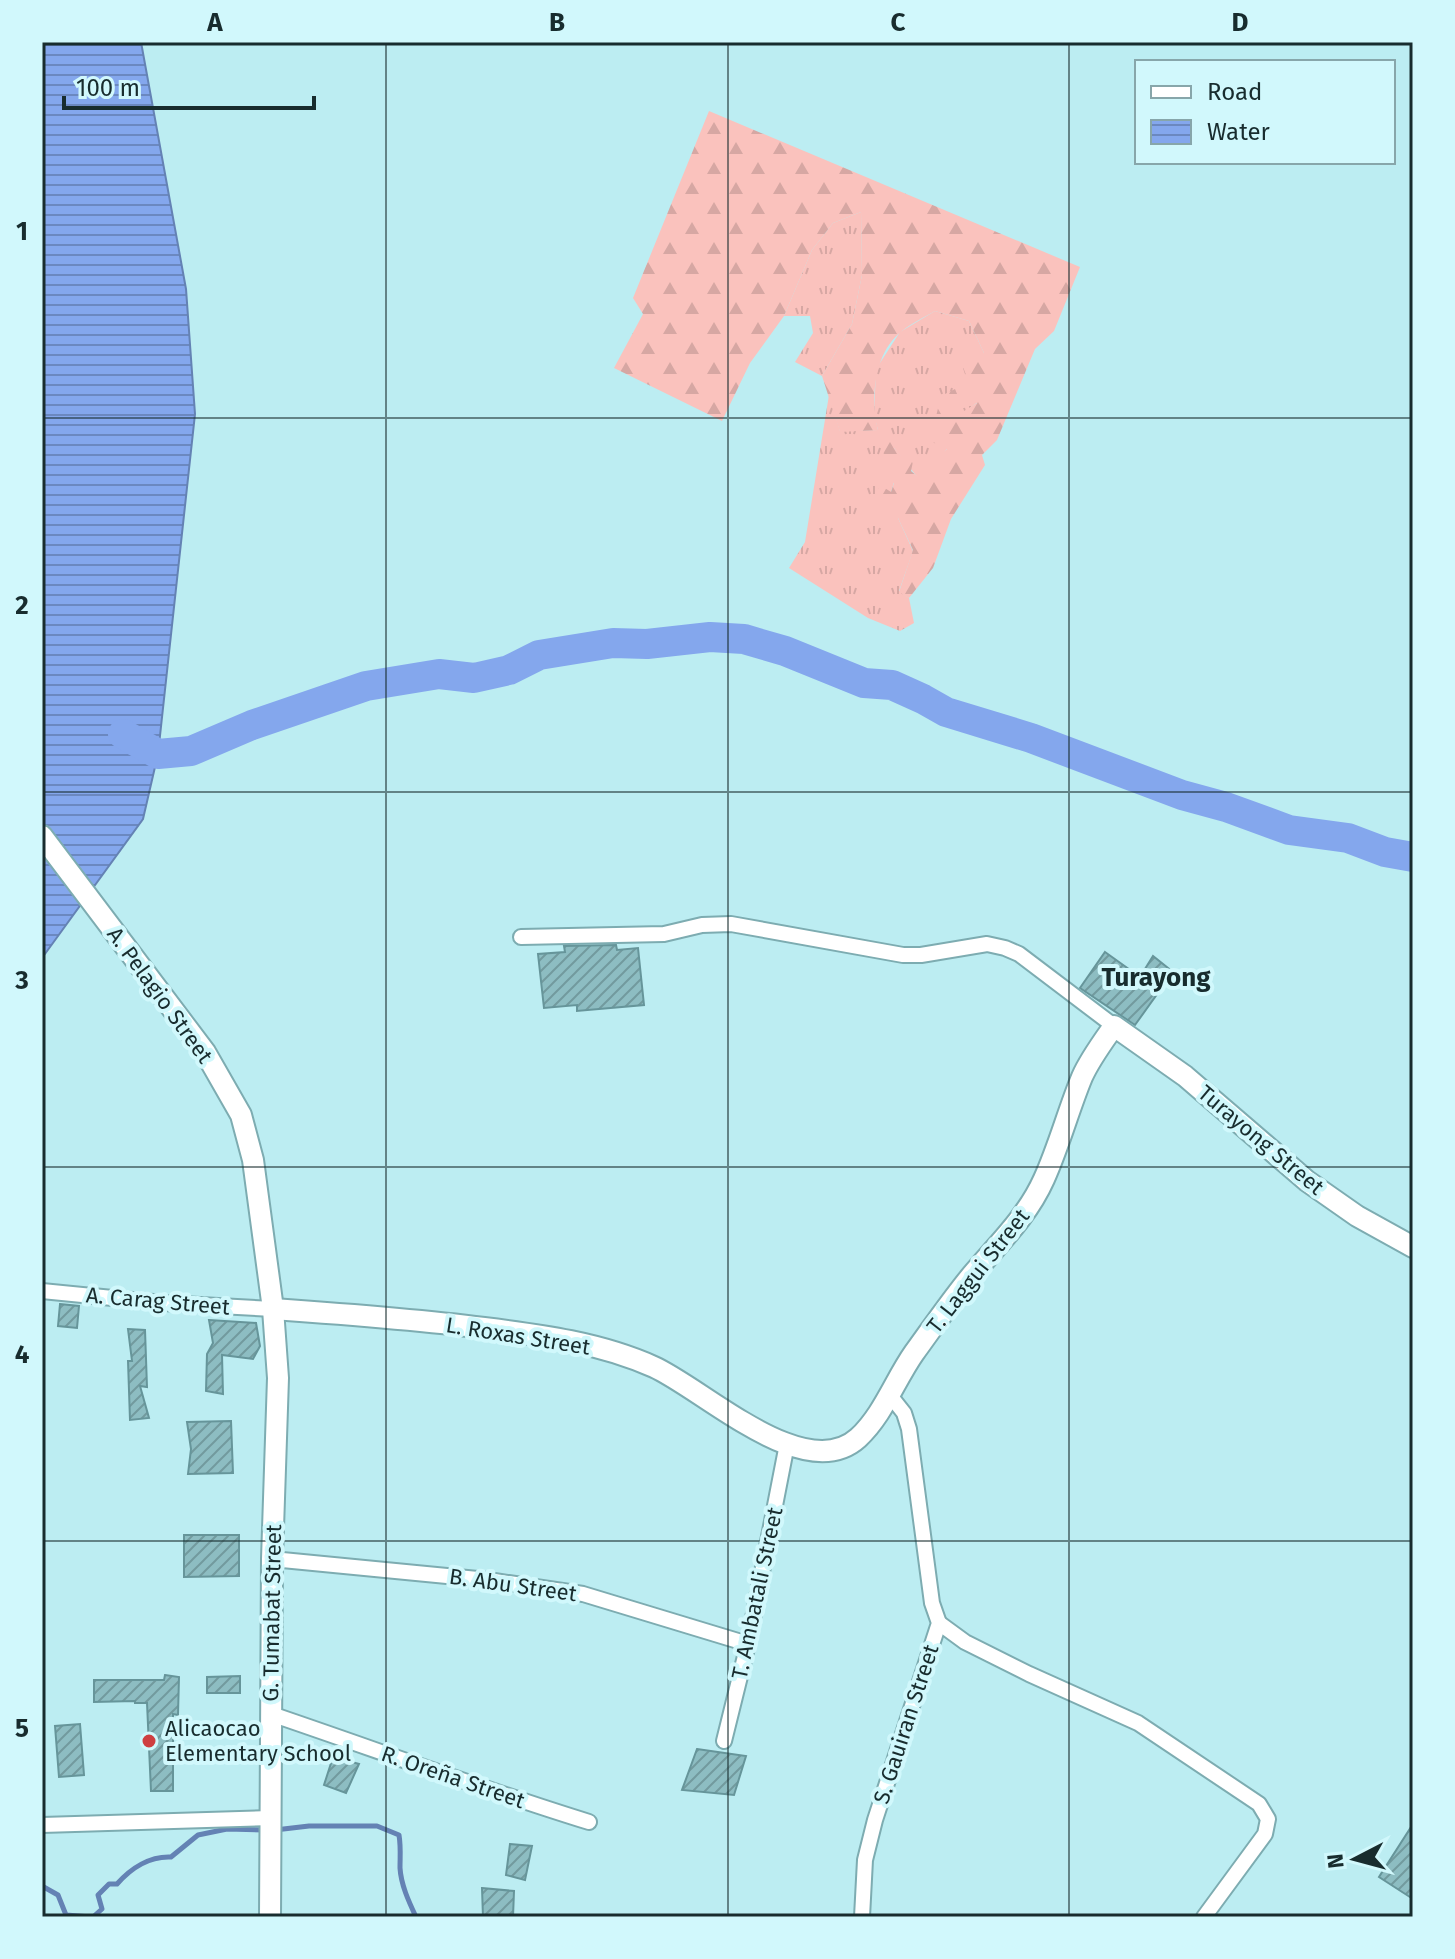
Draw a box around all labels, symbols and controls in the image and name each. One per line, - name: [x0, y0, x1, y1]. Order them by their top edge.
- text: A: [206, 7, 223, 38]
- text: B: [549, 7, 565, 38]
- text: C: [891, 7, 906, 38]
- text: D: [1232, 7, 1249, 38]
- scale bar: [64, 60, 314, 110]
- legend: [1135, 60, 1395, 164]
- text: 100 m: [76, 74, 140, 102]
- text: Road: [1207, 78, 1262, 106]
- text: Water: [1207, 118, 1271, 146]
- text: 1: [16, 216, 28, 247]
- text: 2: [15, 590, 29, 621]
- street label: A. Pelagio Street: [101, 922, 219, 1069]
- district label: Turayong: [1101, 962, 1211, 993]
- text: 3: [14, 965, 29, 996]
- street label: Turayong Street: [1193, 1079, 1330, 1201]
- street label: T. Laggui Street: [921, 1203, 1035, 1339]
- street label: A. Carag Street: [85, 1281, 231, 1321]
- street label: L. Roxas Street: [444, 1311, 592, 1361]
- text: 4: [15, 1339, 30, 1370]
- street label: T. Ambatali Street: [726, 1504, 788, 1681]
- street label: G. Tumabat Street: [257, 1524, 287, 1702]
- street label: B. Abu Street: [448, 1563, 579, 1607]
- street label: S. Gauiran Street: [868, 1641, 945, 1807]
- text: 5: [15, 1713, 29, 1744]
- place label: Alicaocao Elementary School: [165, 1715, 351, 1767]
- marker: Alicaocao Elementary School: [140, 1732, 158, 1750]
- street label: R. Oreña Street: [378, 1740, 528, 1814]
- north arrow: [1315, 1819, 1395, 1899]
- text: N: [1321, 1852, 1350, 1870]

